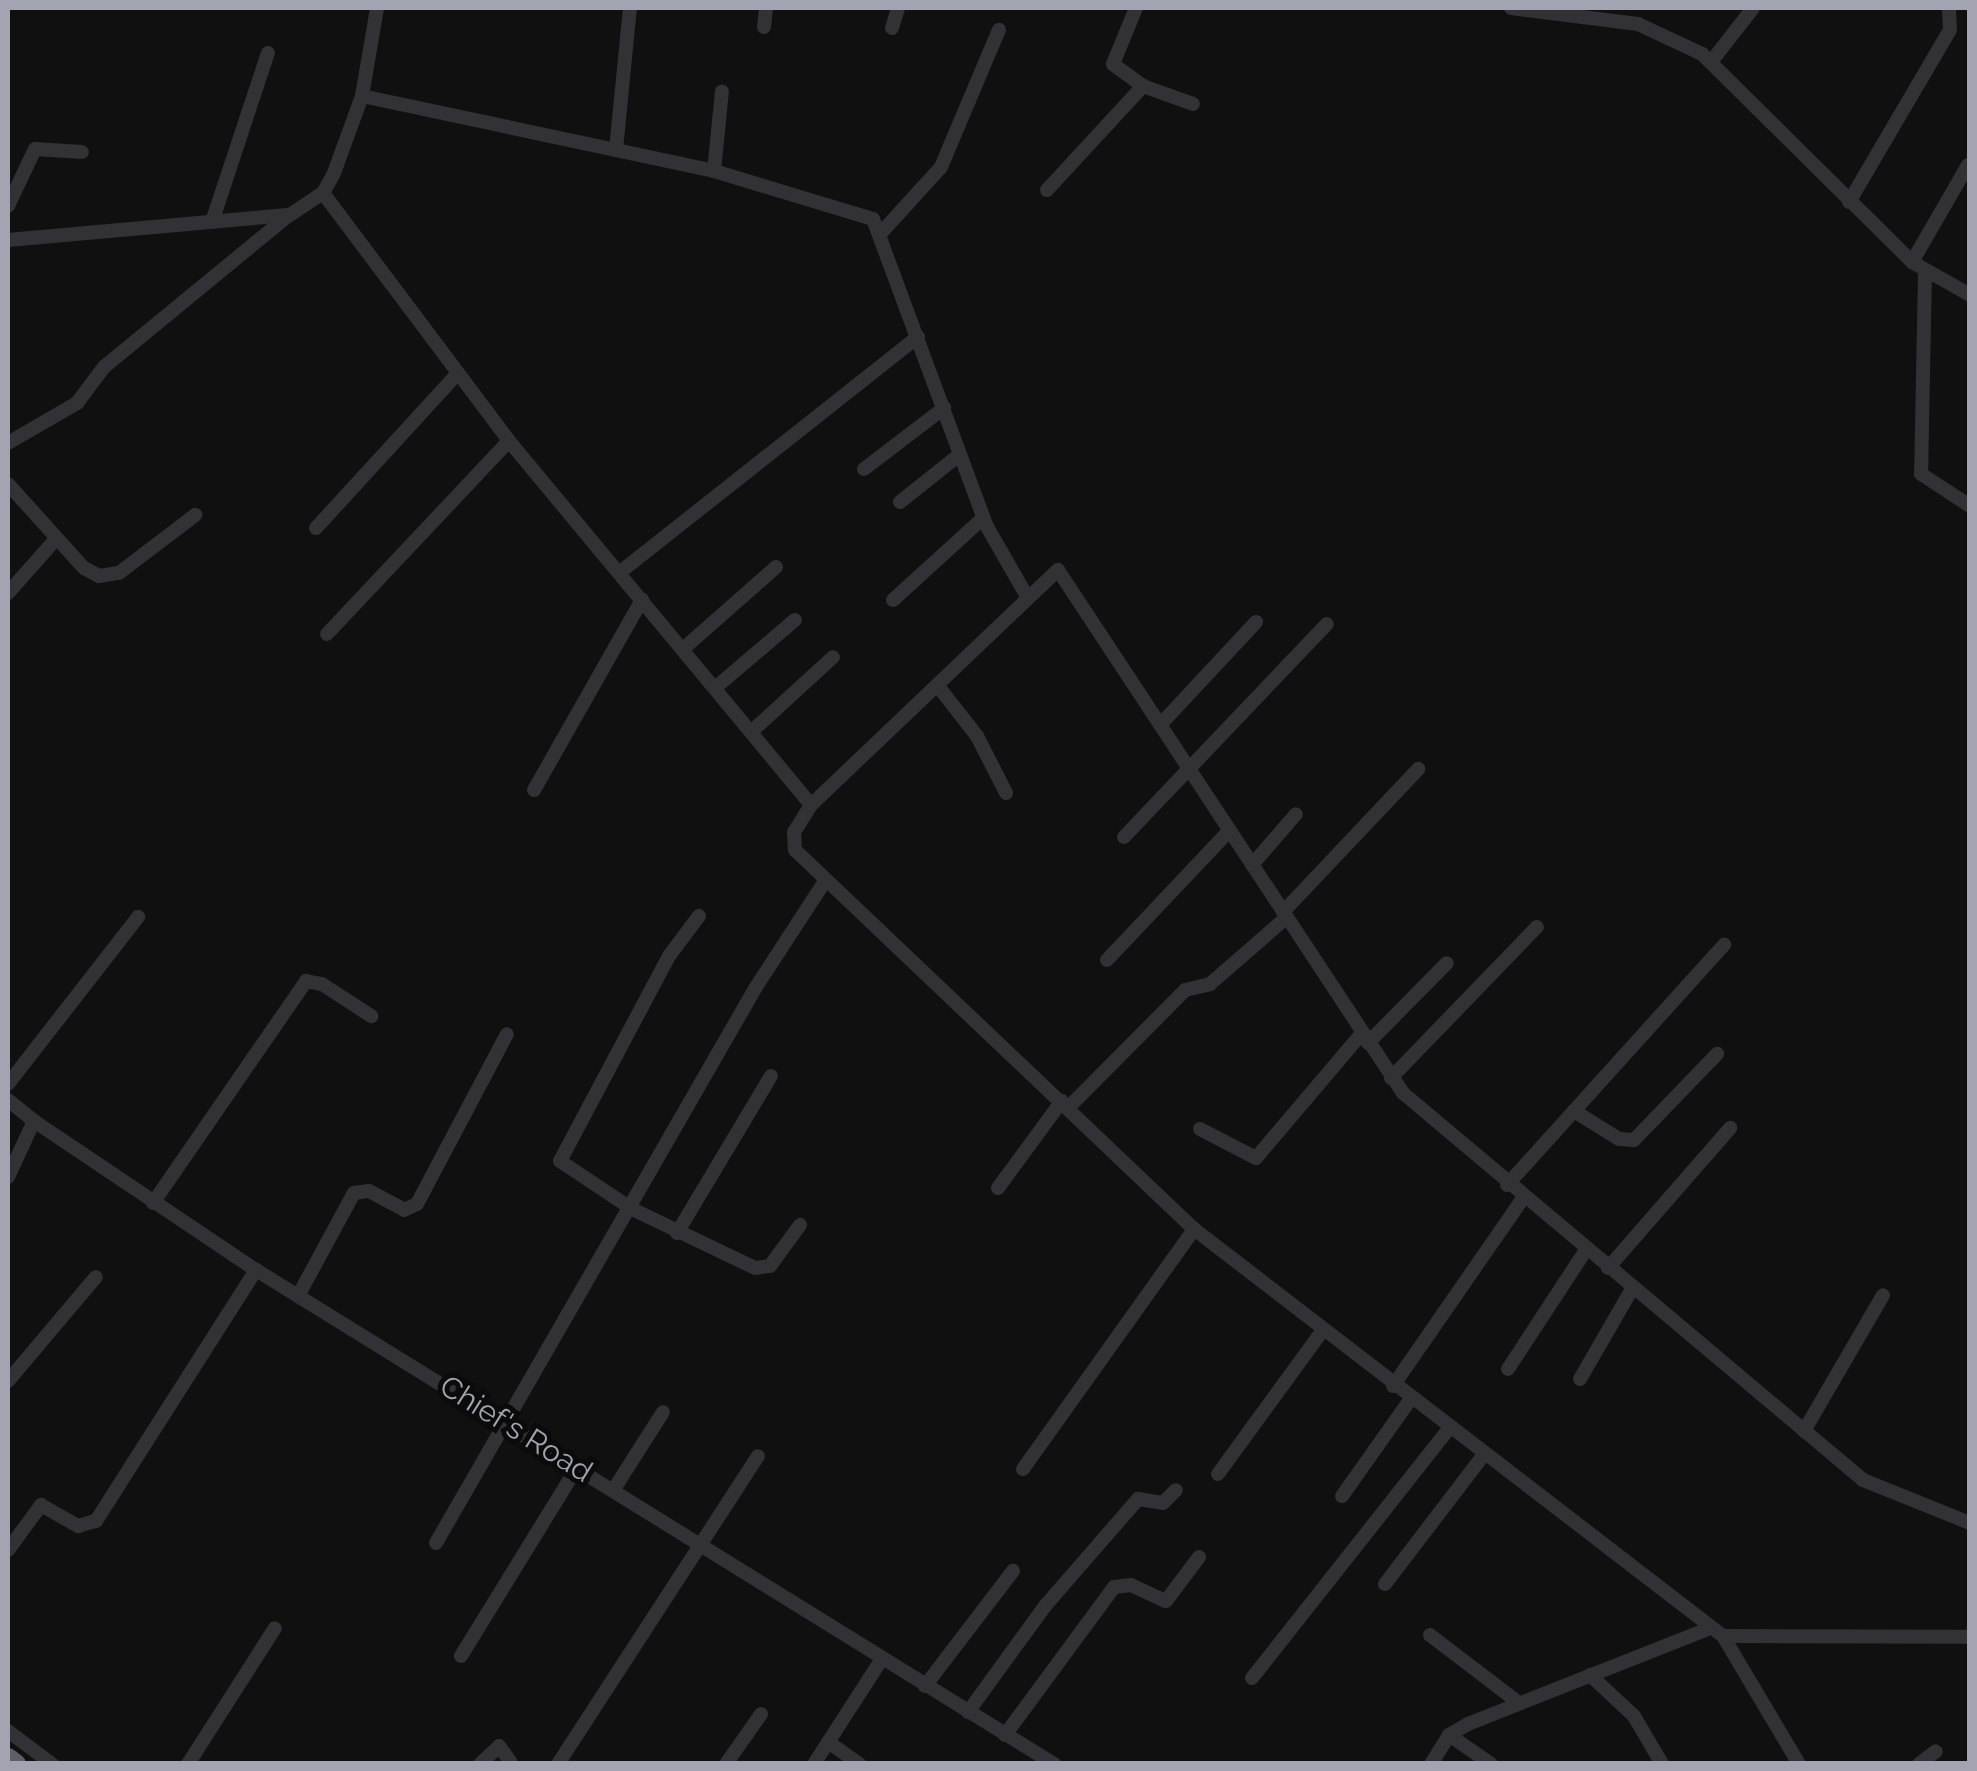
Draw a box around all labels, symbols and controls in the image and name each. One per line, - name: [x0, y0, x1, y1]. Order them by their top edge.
- street label: Chief's Road: [433, 1368, 599, 1490]

